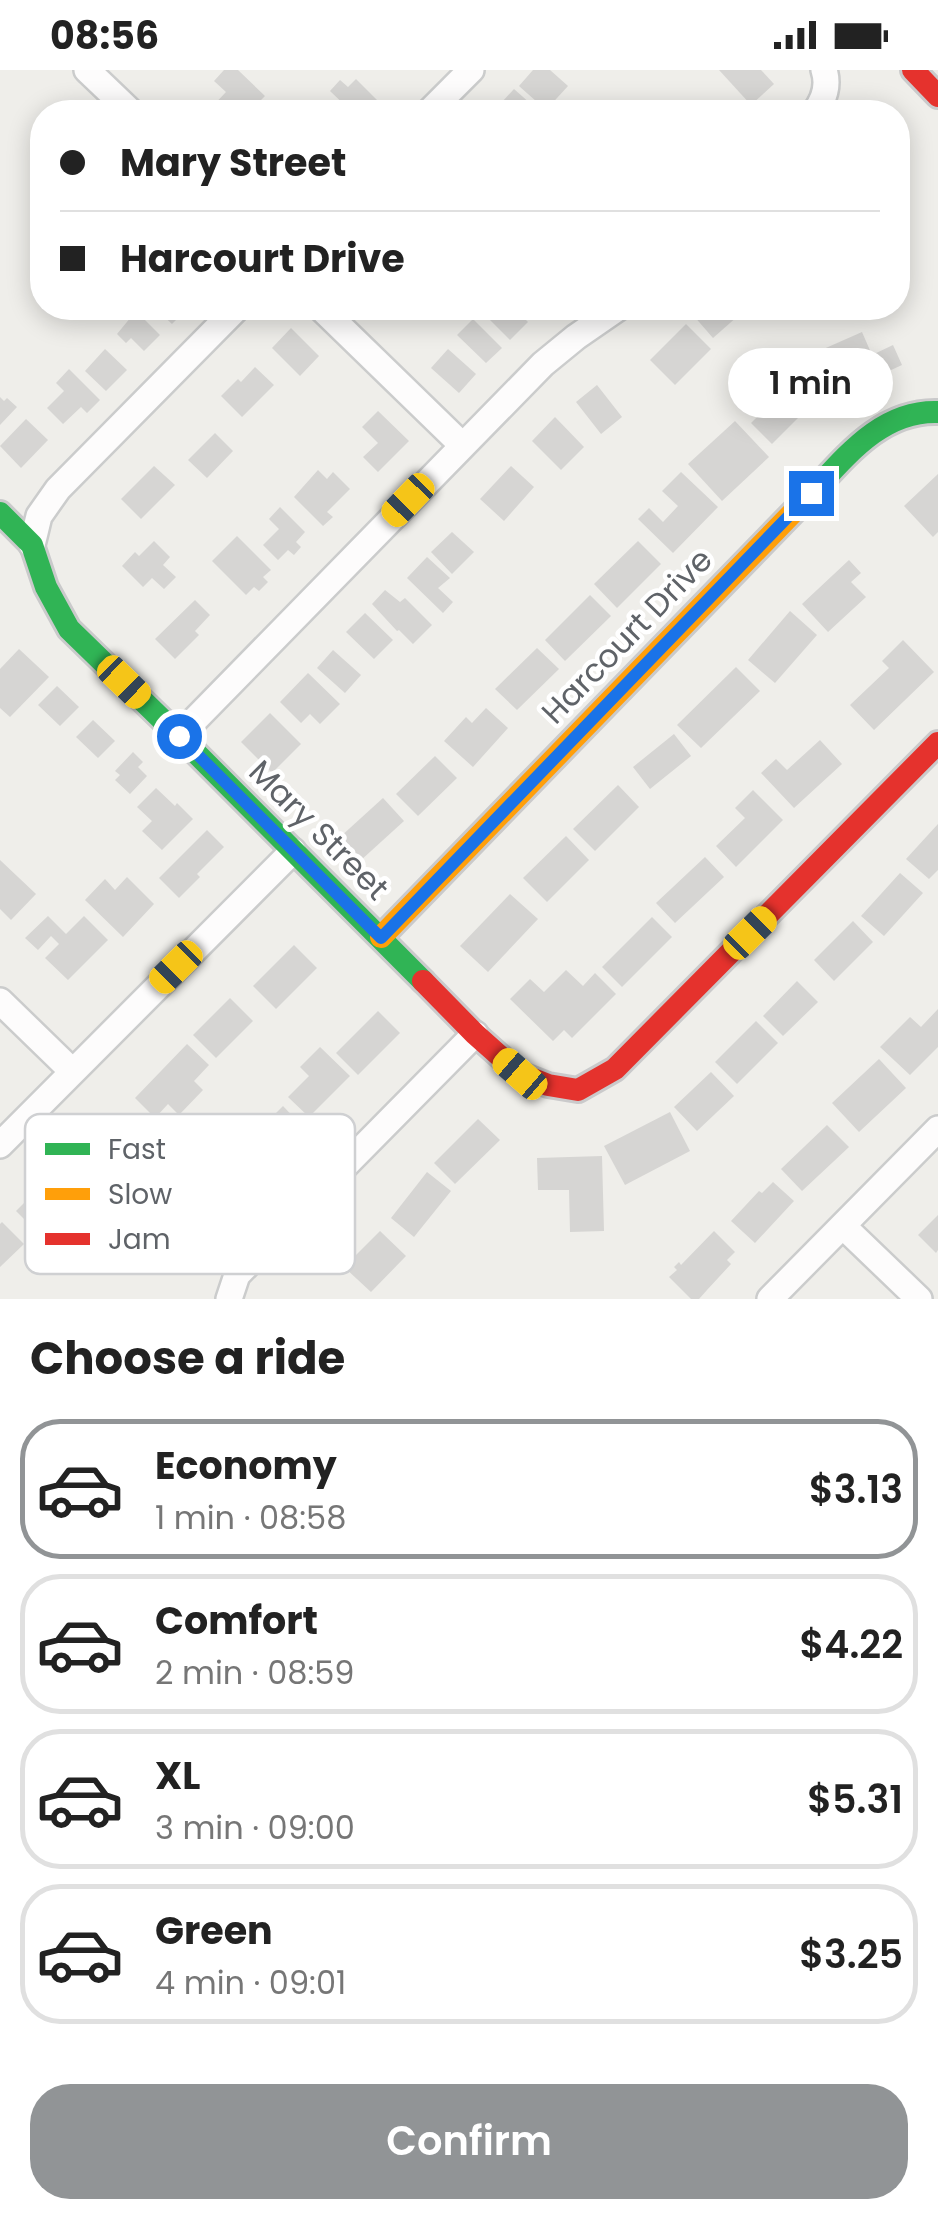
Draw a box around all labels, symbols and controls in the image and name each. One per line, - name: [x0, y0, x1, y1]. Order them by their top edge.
- text: 08:56: [50, 9, 159, 62]
- text: Mary Street: [120, 136, 346, 189]
- text: Harcourt Drive: [120, 232, 405, 285]
- callout: 1 min: [728, 348, 894, 418]
- text: 1 min: [769, 360, 852, 405]
- car: [376, 468, 440, 532]
- route end: [789, 471, 834, 516]
- street label: Harcourt Drive: [531, 538, 722, 733]
- car: [92, 650, 156, 714]
- route start: [157, 714, 202, 759]
- street label: Mary Street: [239, 750, 399, 910]
- car: [718, 901, 782, 965]
- car: [144, 935, 208, 999]
- car: [488, 1043, 552, 1105]
- legend: [25, 1114, 355, 1274]
- text: Fast: [108, 1130, 166, 1169]
- text: Slow: [108, 1175, 172, 1214]
- text: Jam: [108, 1220, 171, 1259]
- text: Choose a ride: [30, 1327, 345, 1390]
- text: Economy: [155, 1439, 337, 1492]
- icon: car: [35, 1444, 125, 1534]
- text: $3.13: [809, 1463, 903, 1516]
- text: 1 min · 08:58: [155, 1495, 346, 1540]
- text: Comfort: [155, 1594, 318, 1647]
- icon: car: [35, 1599, 125, 1689]
- text: $4.22: [800, 1618, 903, 1671]
- text: 2 min · 08:59: [155, 1650, 355, 1695]
- text: XL: [155, 1749, 200, 1802]
- icon: car: [35, 1754, 125, 1844]
- text: $5.31: [807, 1773, 903, 1826]
- text: 3 min · 09:00: [155, 1805, 355, 1850]
- text: Green: [155, 1904, 273, 1957]
- icon: car: [35, 1909, 125, 1999]
- text: $3.25: [799, 1928, 903, 1981]
- text: 4 min · 09:01: [155, 1960, 346, 2005]
- button: Confirm: [30, 2084, 908, 2199]

